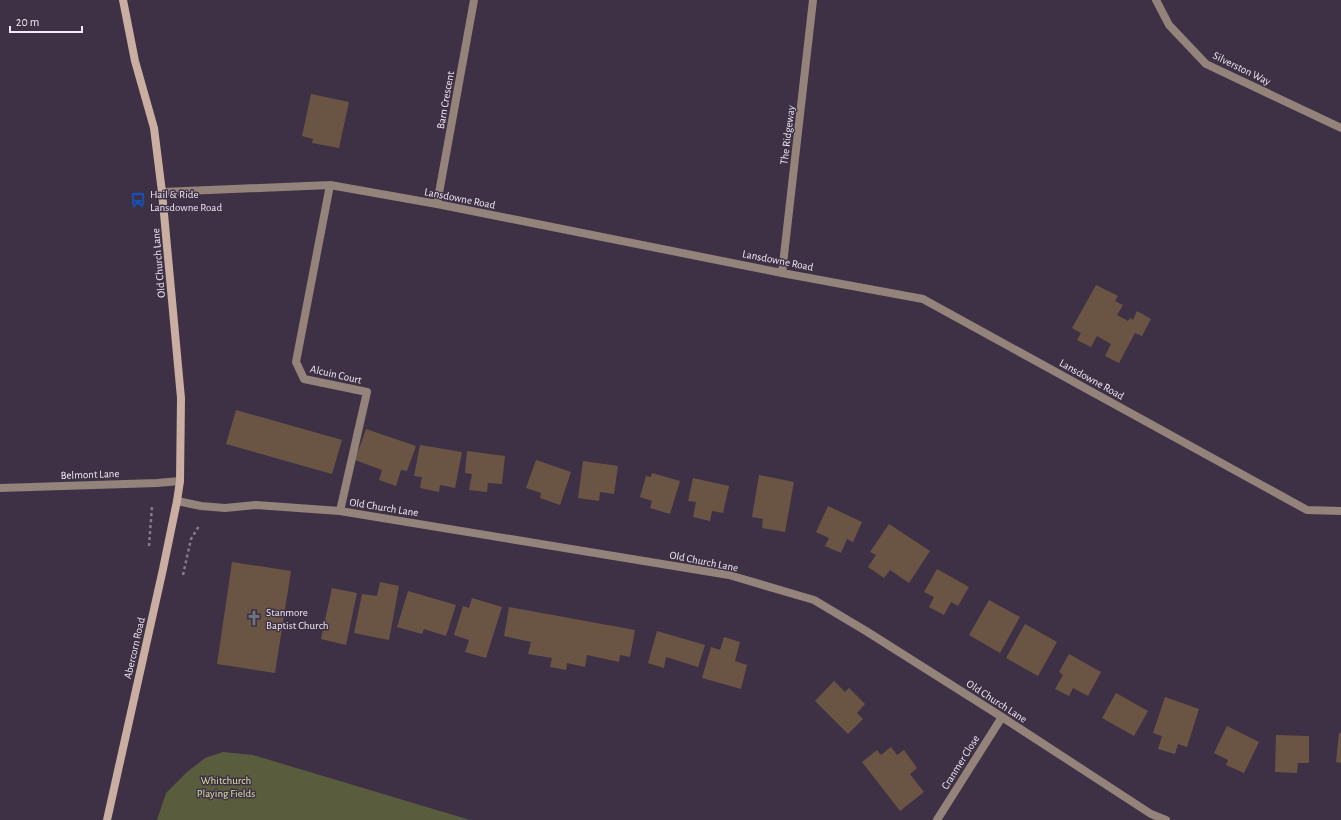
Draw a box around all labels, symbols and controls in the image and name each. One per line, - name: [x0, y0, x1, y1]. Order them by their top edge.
- scale bar: [10, 8, 82, 34]
- text: 20 m: [16, 16, 39, 28]
- street label: Silverston Way: [1211, 50, 1273, 87]
- street label: Barn Crescent: [435, 70, 456, 130]
- street label: The Ridgeway: [778, 104, 797, 165]
- street label: Lansdowne Road: [423, 186, 497, 211]
- place label: Hail & Ride Lansdowne Road: [150, 189, 222, 213]
- bus stop icon: Hail & Ride Lansdowne Road: [129, 191, 147, 209]
- street label: Old Church Lane: [150, 228, 167, 298]
- street label: Lansdowne Road: [741, 248, 815, 273]
- street label: Lansdowne Road: [1058, 357, 1126, 402]
- street label: Alcuin Court: [309, 363, 363, 386]
- street label: Belmont Lane: [60, 468, 120, 481]
- street label: Old Church Lane: [349, 497, 419, 518]
- street label: Old Church Lane: [669, 549, 739, 574]
- place label: Stanmore Baptist Church: [266, 607, 329, 631]
- church icon: Stanmore Baptist Church: [245, 609, 263, 627]
- street label: Abercorn Road: [122, 616, 147, 680]
- street label: Old Church Lane: [964, 678, 1029, 725]
- street label: Cranmer Close: [939, 733, 981, 791]
- park label: Whitchurch Playing Fields: [197, 775, 255, 799]

